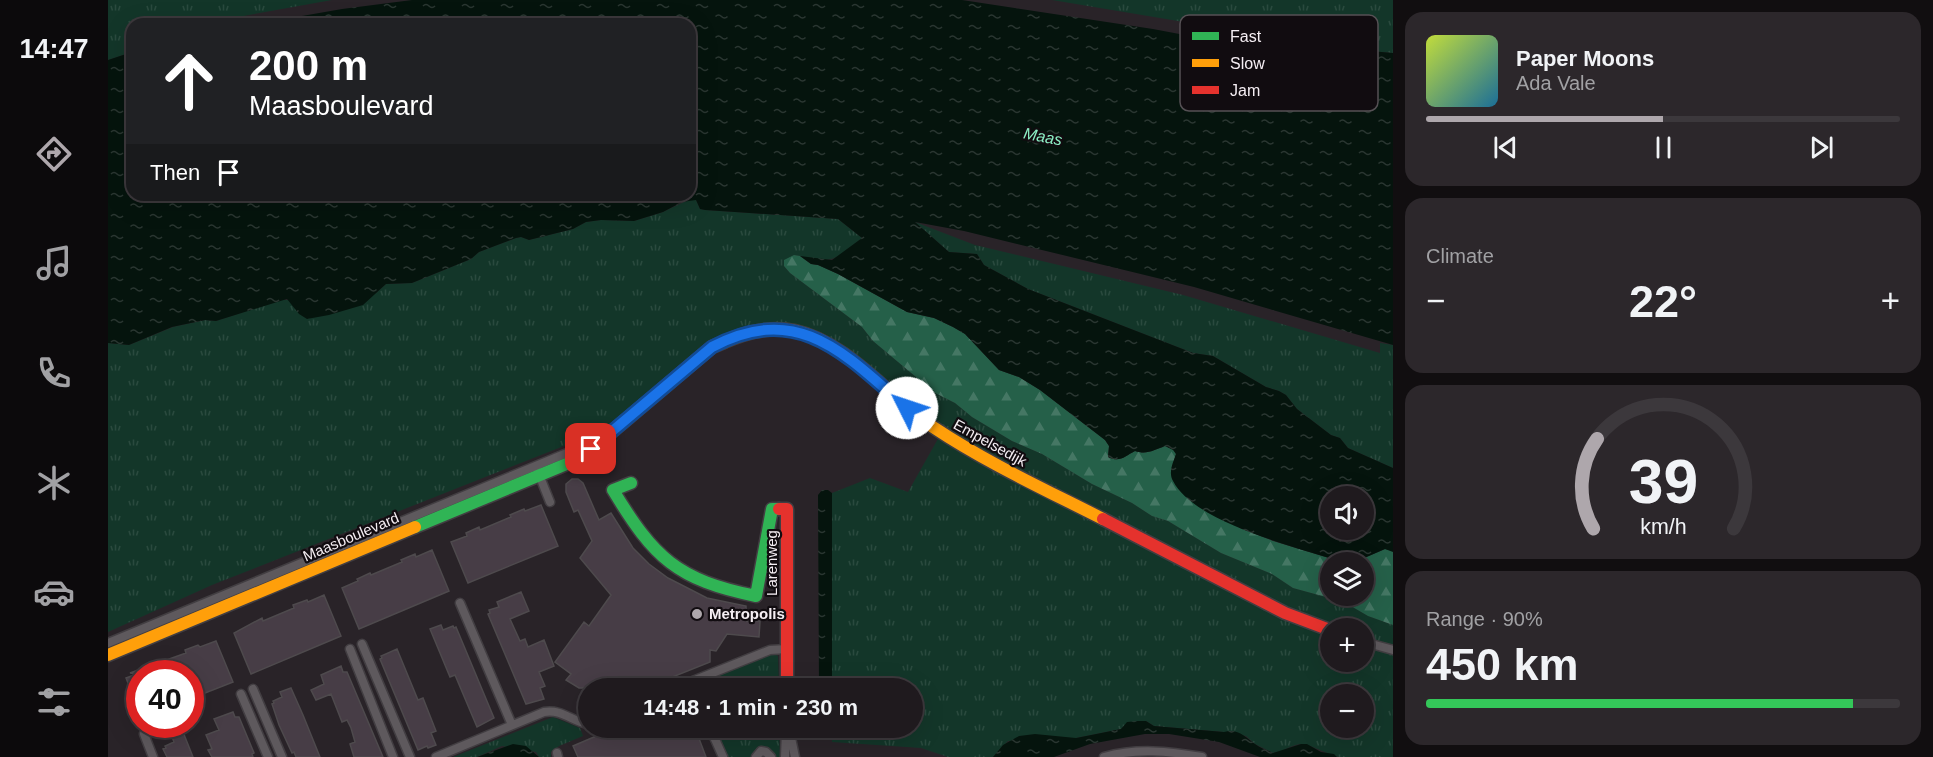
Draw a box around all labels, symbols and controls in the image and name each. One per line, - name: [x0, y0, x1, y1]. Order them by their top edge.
- legend: [1180, 15, 1378, 111]
- text: Fast: [1230, 28, 1262, 45]
- text: 14:47: [19, 34, 89, 64]
- icon: ahead: [150, 42, 228, 120]
- text: 200 m: [249, 42, 368, 89]
- text: Paper Moons: [1516, 46, 1654, 71]
- text: Slow: [1230, 55, 1265, 72]
- text: Ada Vale: [1516, 72, 1596, 94]
- text: Jam: [1230, 82, 1260, 99]
- text: Maasboulevard: [249, 91, 434, 121]
- water label: Maas: [1022, 124, 1064, 149]
- icon: previous: [1489, 131, 1522, 164]
- icon: pause: [1647, 131, 1680, 164]
- icon: next: [1805, 131, 1838, 164]
- icon: directions: [33, 133, 75, 175]
- icon: arrive: [212, 156, 245, 189]
- text: Then: [150, 160, 200, 185]
- icon: music: [33, 242, 75, 284]
- text: Climate: [1426, 245, 1494, 267]
- text: 22°: [1629, 276, 1697, 327]
- text: −: [1426, 282, 1445, 319]
- text: +: [1881, 282, 1900, 319]
- icon: phone: [33, 352, 75, 394]
- position arrow: [875, 376, 939, 440]
- street label: Empelsedijk: [951, 416, 1030, 470]
- pin: [565, 423, 616, 474]
- icon: arrive: [574, 432, 607, 465]
- text: 39: [1628, 447, 1698, 516]
- icon: climate: [33, 462, 75, 504]
- map controls: [1320, 486, 1374, 738]
- button: sound: [1320, 486, 1374, 540]
- street label: Maasboulevard: [300, 509, 401, 564]
- text: km/h: [1640, 515, 1686, 539]
- street label: Larenweg: [763, 530, 780, 596]
- button: layers: [1320, 552, 1374, 606]
- icon: car: [33, 571, 75, 613]
- place label: Metropolis: [709, 605, 785, 622]
- marker: Metropolis: [690, 607, 704, 621]
- text: Range · 90%: [1426, 608, 1543, 630]
- button: +: [1320, 618, 1374, 672]
- text: 450 km: [1426, 639, 1579, 690]
- speed limit sign: 40: [126, 660, 204, 738]
- icon: filters: [33, 681, 75, 723]
- button: −: [1320, 684, 1374, 738]
- text: 14:48 · 1 min · 230 m: [643, 695, 858, 720]

